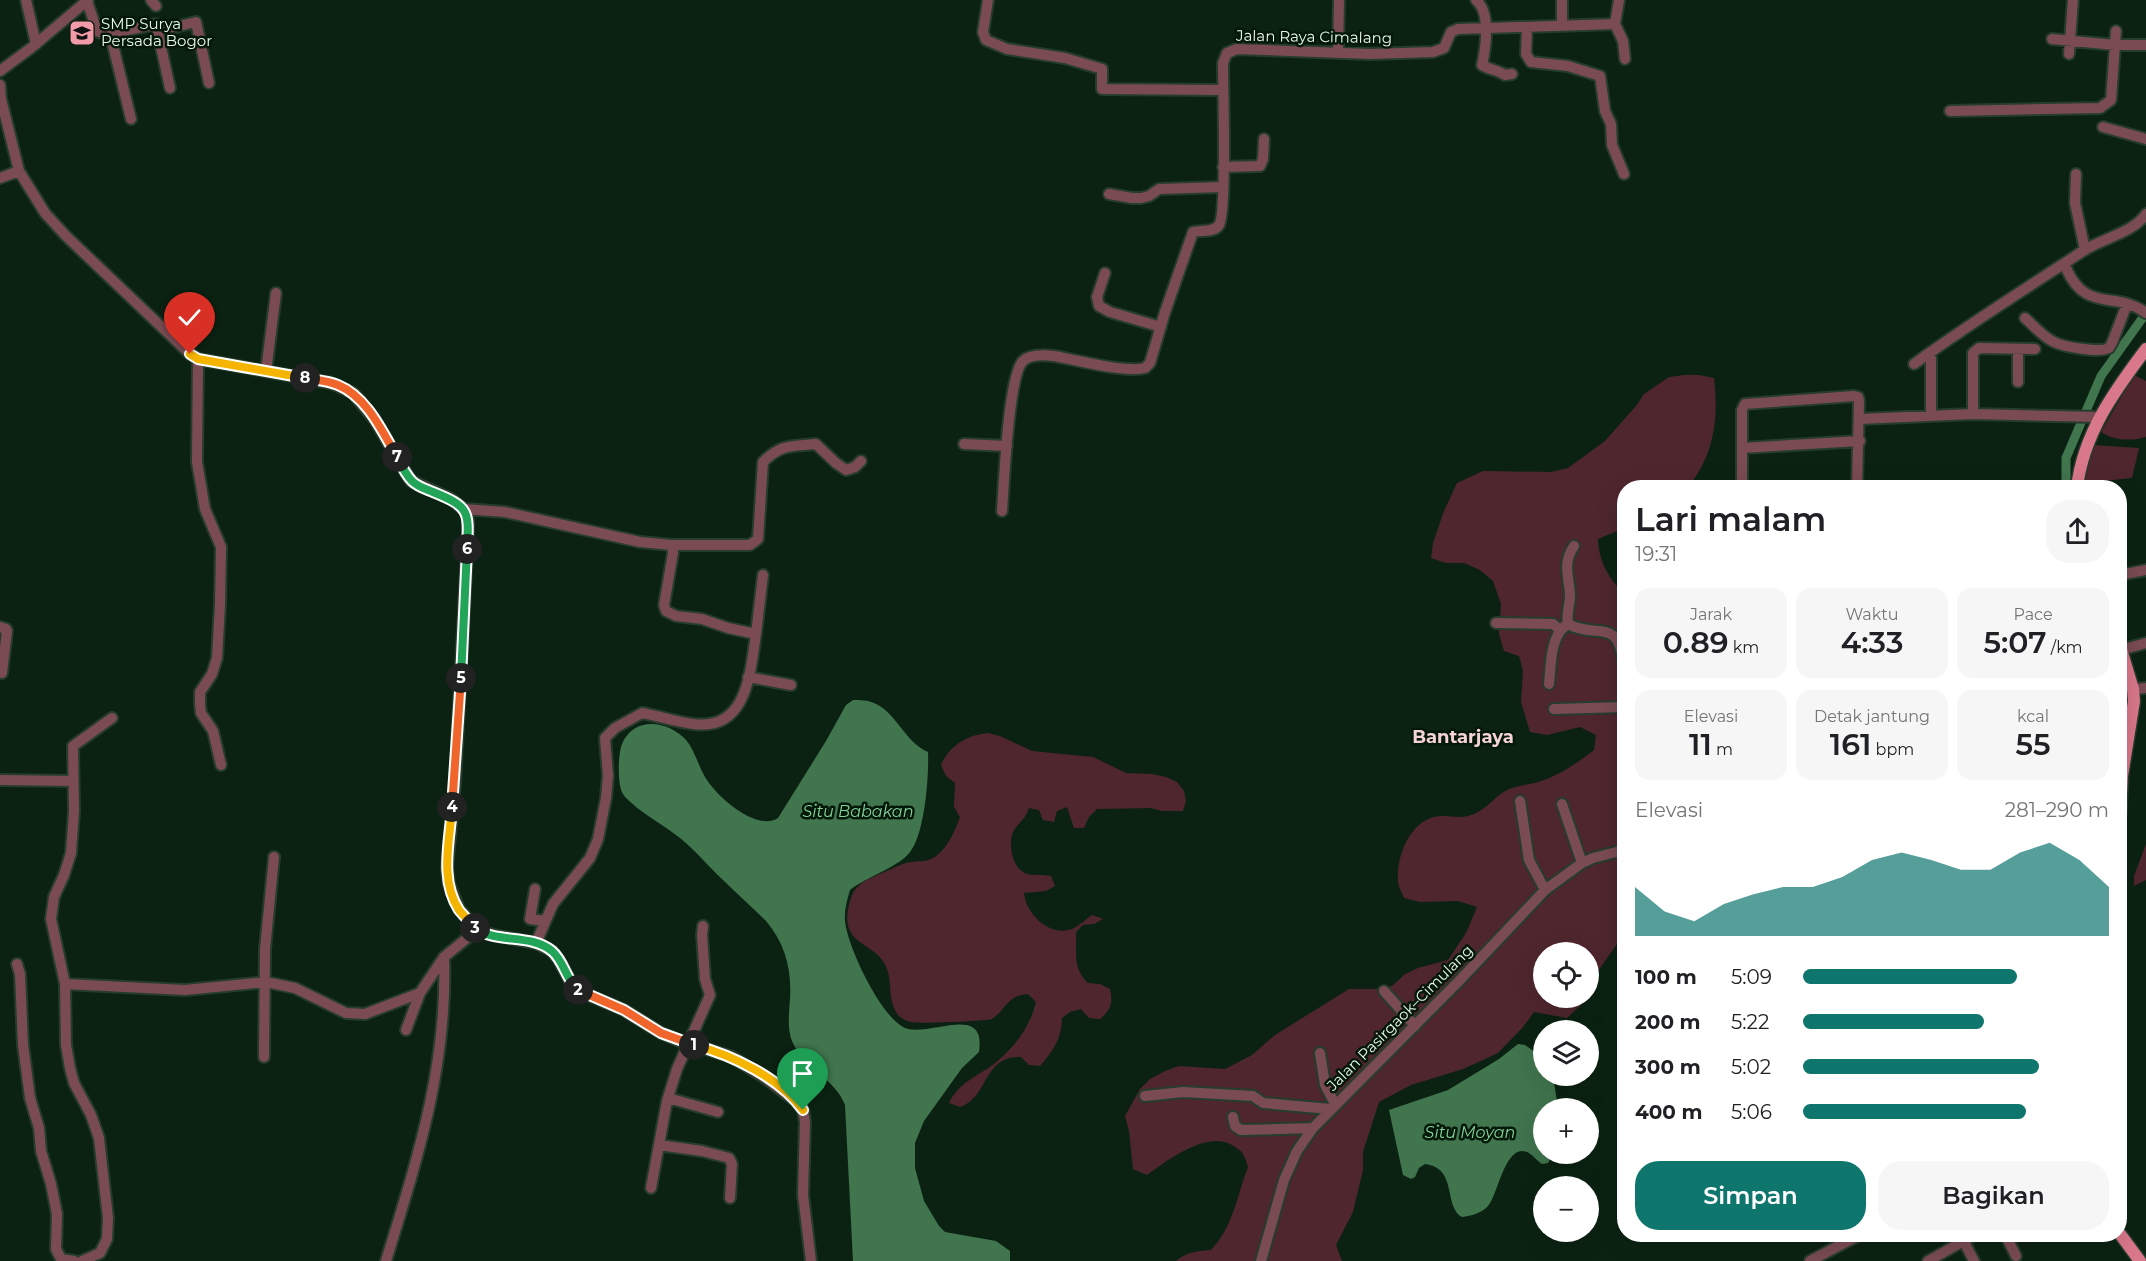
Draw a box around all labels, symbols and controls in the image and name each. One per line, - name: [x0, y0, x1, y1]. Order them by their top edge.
- place label: SMP Surya Persada Bogor: [101, 14, 212, 50]
- school or university icon: SMP Surya Persada Bogor: [67, 18, 97, 48]
- street label: Jalan Raya Cimalang: [1235, 26, 1392, 47]
- pin: [164, 292, 215, 354]
- icon: check: [173, 301, 206, 334]
- pin: 8: [290, 363, 320, 393]
- text: 8: [300, 368, 310, 387]
- pin: 7: [382, 442, 412, 472]
- text: 7: [392, 447, 402, 466]
- text: Lari malam: [1635, 499, 1826, 539]
- button: share: [2046, 500, 2109, 563]
- pin: 6: [452, 534, 482, 564]
- text: 6: [462, 539, 472, 558]
- text: 19:31: [1635, 542, 1677, 566]
- text: Jarak: [1690, 605, 1732, 624]
- text: Waktu: [1845, 605, 1899, 624]
- text: Pace: [2013, 605, 2053, 624]
- text: 0.89: [1663, 624, 1729, 661]
- text: 4:33: [1841, 624, 1903, 661]
- text: 5:07: [1983, 624, 2047, 661]
- text: km: [1729, 638, 1759, 657]
- text: /km: [2047, 638, 2083, 657]
- pin: 5: [446, 663, 476, 693]
- text: 5: [456, 668, 466, 687]
- text: Elevasi: [1684, 707, 1738, 726]
- text: Detak jantung: [1814, 707, 1930, 726]
- text: kcal: [2017, 707, 2049, 726]
- district label: Bantarjaya: [1412, 726, 1514, 748]
- text: 11: [1689, 726, 1712, 763]
- text: 161: [1830, 726, 1871, 763]
- text: 55: [2016, 726, 2050, 763]
- text: m: [1712, 740, 1733, 759]
- text: bpm: [1871, 740, 1914, 759]
- pin: 4: [437, 792, 467, 822]
- text: 4: [446, 797, 458, 816]
- text: Elevasi: [1635, 798, 1703, 822]
- text: 281–290 m: [2005, 798, 2109, 822]
- water label: Situ Babakan: [802, 802, 914, 821]
- pin: 3: [460, 913, 490, 943]
- text: 3: [470, 918, 480, 937]
- street label: Jalan Pasirgaok–Cimulang: [1322, 941, 1477, 1095]
- map controls: [1533, 942, 1599, 1242]
- button: locate: [1533, 942, 1599, 1008]
- text: 100 m: [1635, 965, 1697, 989]
- text: 5:09: [1731, 965, 1772, 989]
- pin: 2: [563, 975, 593, 1005]
- text: 2: [573, 980, 583, 999]
- text: 200 m: [1635, 1010, 1701, 1034]
- text: 5:22: [1731, 1010, 1769, 1034]
- button: layers: [1533, 1020, 1599, 1086]
- pin: 1: [679, 1030, 709, 1060]
- text: 1: [691, 1035, 697, 1054]
- pin: [777, 1048, 828, 1110]
- text: 300 m: [1635, 1055, 1701, 1079]
- text: 5:02: [1731, 1055, 1771, 1079]
- icon: arrive: [786, 1057, 819, 1090]
- button: +: [1533, 1098, 1599, 1164]
- text: 400 m: [1635, 1100, 1703, 1124]
- text: 5:06: [1731, 1100, 1772, 1124]
- water label: Situ Moyan: [1425, 1123, 1515, 1142]
- button: Simpan: [1635, 1161, 1866, 1230]
- button: Bagikan: [1878, 1161, 2109, 1230]
- button: −: [1533, 1176, 1599, 1242]

